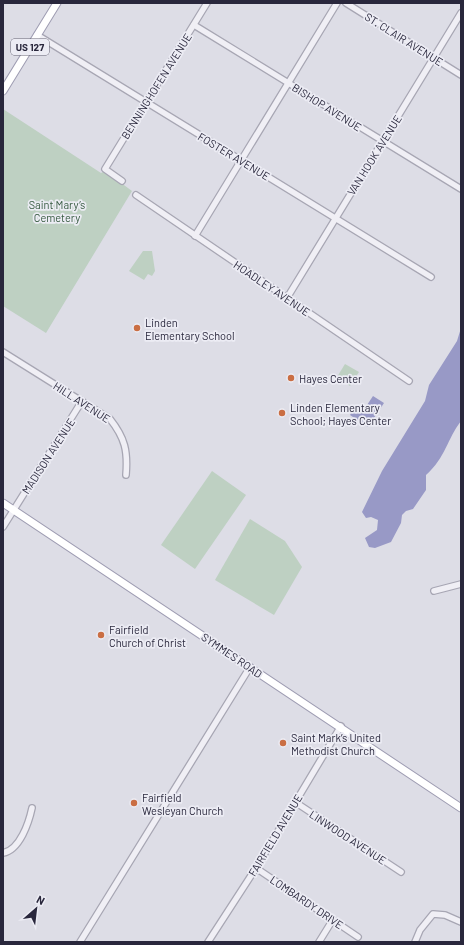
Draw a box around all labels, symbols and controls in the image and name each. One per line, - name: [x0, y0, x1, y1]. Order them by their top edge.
- street label: ST. CLAIR AVENUE: [363, 10, 446, 68]
- street label: BENNINGHOFEN AVENUE: [118, 30, 194, 141]
- road number: US 127: [11, 39, 49, 55]
- street label: BISHOP AVENUE: [290, 80, 364, 134]
- street label: VAN HOOK AVENUE: [344, 112, 404, 197]
- street label: FOSTER AVENUE: [196, 129, 273, 183]
- park label: Saint Mary’s Cemetery: [29, 198, 85, 224]
- street label: HOADLEY AVENUE: [231, 258, 313, 319]
- place label: Linden Elementary School: [145, 316, 235, 342]
- marker: Linden Elementary School: [132, 323, 142, 333]
- place label: Hayes Center: [299, 372, 362, 385]
- marker: Hayes Center: [286, 373, 296, 383]
- street label: HILL AVENUE: [51, 379, 113, 425]
- place label: Linden Elementary School; Hayes Center: [290, 401, 391, 427]
- marker: Linden Elementary School; Hayes Center: [277, 408, 287, 418]
- street label: MADISON AVENUE: [19, 416, 77, 496]
- place label: Fairfield Church of Christ: [109, 623, 186, 649]
- marker: Fairfield Church of Christ: [96, 630, 106, 640]
- street label: SYMMES ROAD: [199, 630, 265, 680]
- place label: Saint Mark’s United Methodist Church: [291, 731, 381, 757]
- marker: Saint Mark’s United Methodist Church: [278, 738, 288, 748]
- place label: Fairfield Wesleyan Church: [142, 791, 223, 817]
- street label: FAIRFIELD AVENUE: [245, 791, 305, 878]
- marker: Fairfield Wesleyan Church: [129, 798, 139, 808]
- street label: LINWOOD AVENUE: [307, 807, 389, 867]
- street label: LOMBARDY DRIVE: [268, 873, 346, 931]
- north arrow: [16, 889, 56, 929]
- text: N: [35, 892, 47, 907]

